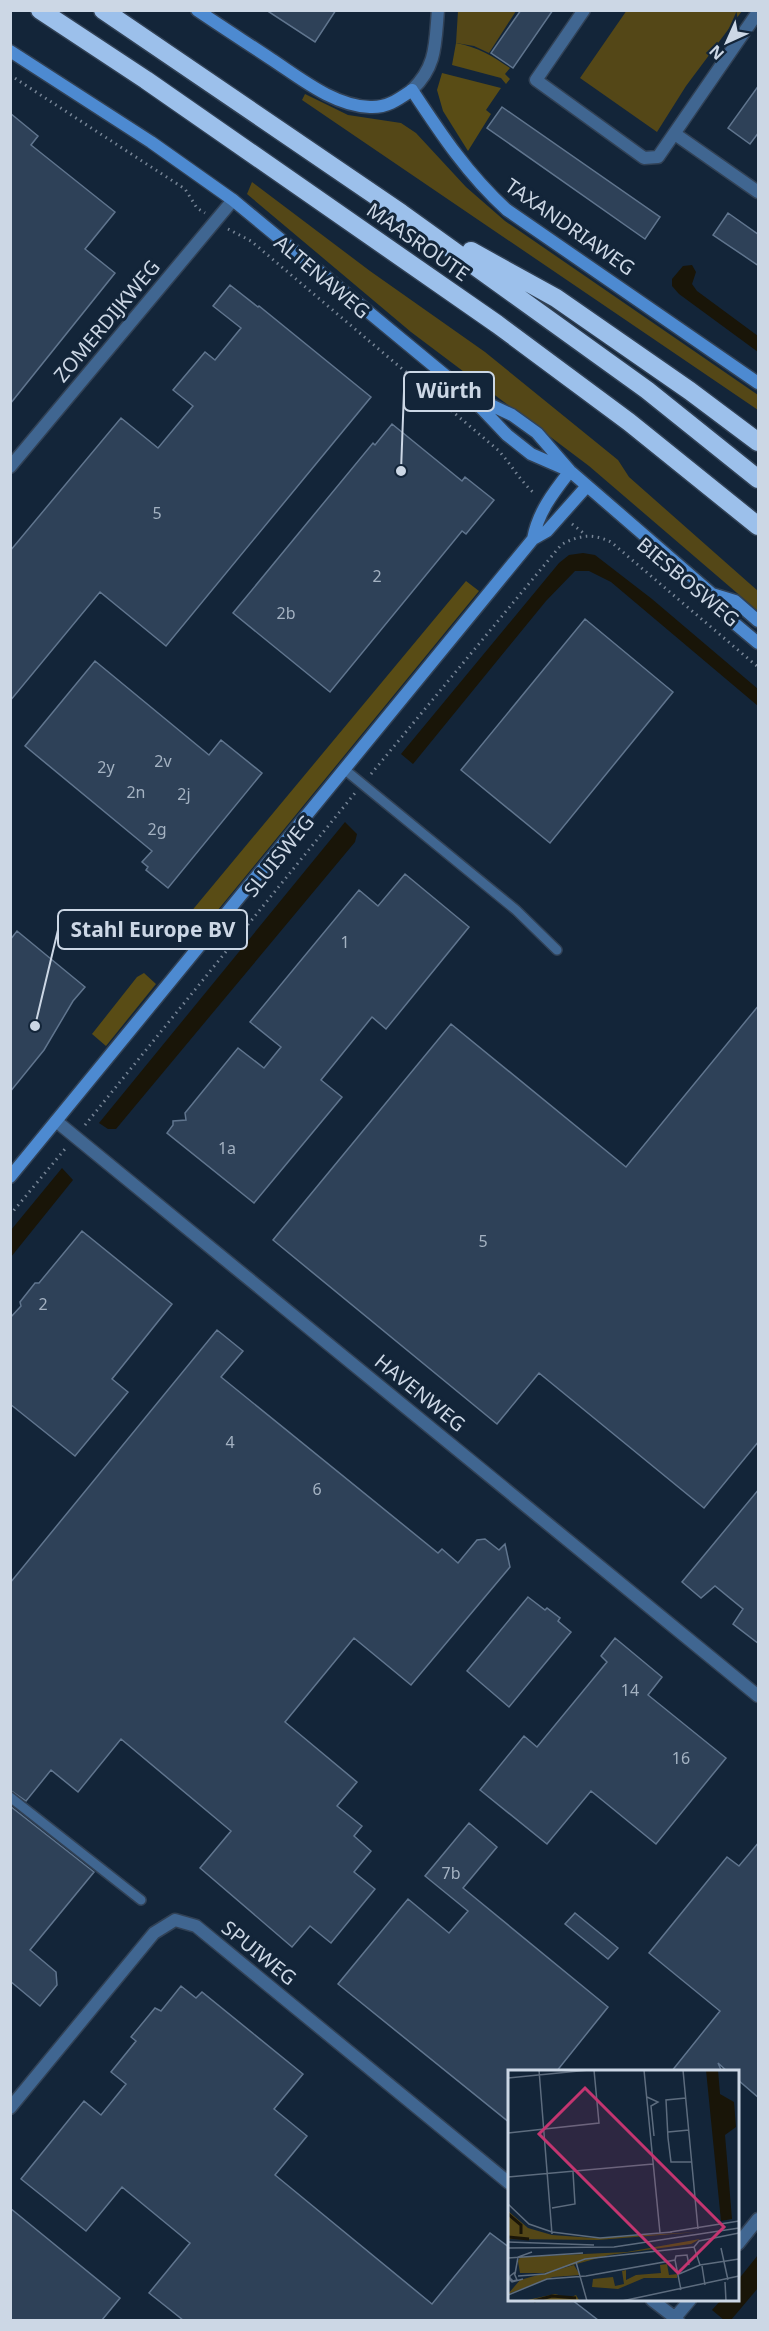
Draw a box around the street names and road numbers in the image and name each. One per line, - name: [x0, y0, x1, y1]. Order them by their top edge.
- street label: TAXANDRIAWEG: [500, 172, 640, 281]
- street label: MAASROUTE: [362, 196, 475, 287]
- street label: ALTENAWEG: [269, 229, 376, 324]
- street label: ZOMERDIJKWEG: [47, 254, 166, 388]
- street label: BIESBOSWEG: [631, 531, 745, 632]
- street label: SLUISWEG: [237, 809, 320, 902]
- street label: HAVENWEG: [369, 1348, 471, 1438]
- street label: SPUIWEG: [216, 1914, 302, 1991]

